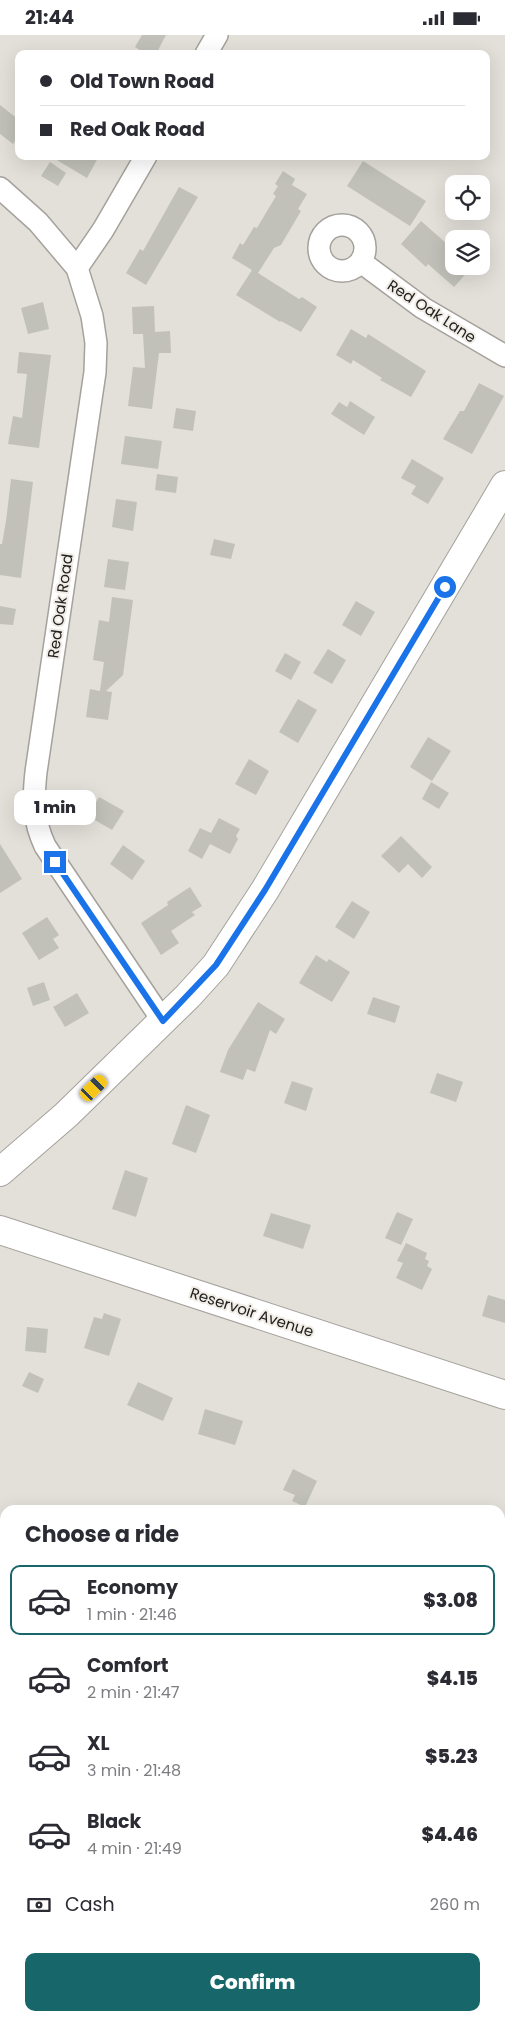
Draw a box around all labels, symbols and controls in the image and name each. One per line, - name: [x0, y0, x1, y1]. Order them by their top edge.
- text: 21:44: [25, 4, 74, 31]
- text: Old Town Road: [70, 68, 214, 95]
- text: Red Oak Road: [70, 116, 205, 143]
- map controls: [445, 175, 490, 275]
- button: locate: [445, 175, 490, 220]
- button: layers: [445, 230, 490, 275]
- street label: Red Oak Lane: [384, 274, 480, 348]
- street label: Red Oak Road: [42, 552, 78, 660]
- route start: [434, 576, 456, 598]
- callout: 1 min: [14, 789, 96, 825]
- text: 1 min: [34, 796, 76, 819]
- route end: [44, 851, 66, 873]
- car: [77, 1072, 110, 1104]
- street label: Reservoir Avenue: [188, 1282, 316, 1342]
- text: Choose a ride: [25, 1519, 179, 1550]
- text: Economy: [87, 1574, 178, 1601]
- icon: car: [27, 1578, 72, 1623]
- text: $3.08: [423, 1587, 478, 1614]
- text: 1 min · 21:46: [87, 1603, 177, 1626]
- text: Comfort: [87, 1652, 169, 1679]
- icon: car: [27, 1656, 72, 1701]
- text: $4.15: [427, 1665, 478, 1692]
- text: 2 min · 21:47: [87, 1681, 180, 1704]
- text: XL: [87, 1730, 110, 1757]
- icon: car: [27, 1734, 72, 1779]
- text: $5.23: [425, 1743, 478, 1770]
- text: 3 min · 21:48: [87, 1759, 181, 1782]
- text: Black: [87, 1808, 141, 1835]
- icon: car: [27, 1812, 72, 1857]
- text: $4.46: [421, 1821, 478, 1848]
- text: 4 min · 21:49: [87, 1837, 182, 1860]
- icon: cash: [25, 1891, 53, 1919]
- text: Cash: [65, 1891, 115, 1918]
- text: 260 m: [430, 1893, 480, 1916]
- button: Confirm: [25, 1953, 480, 2011]

